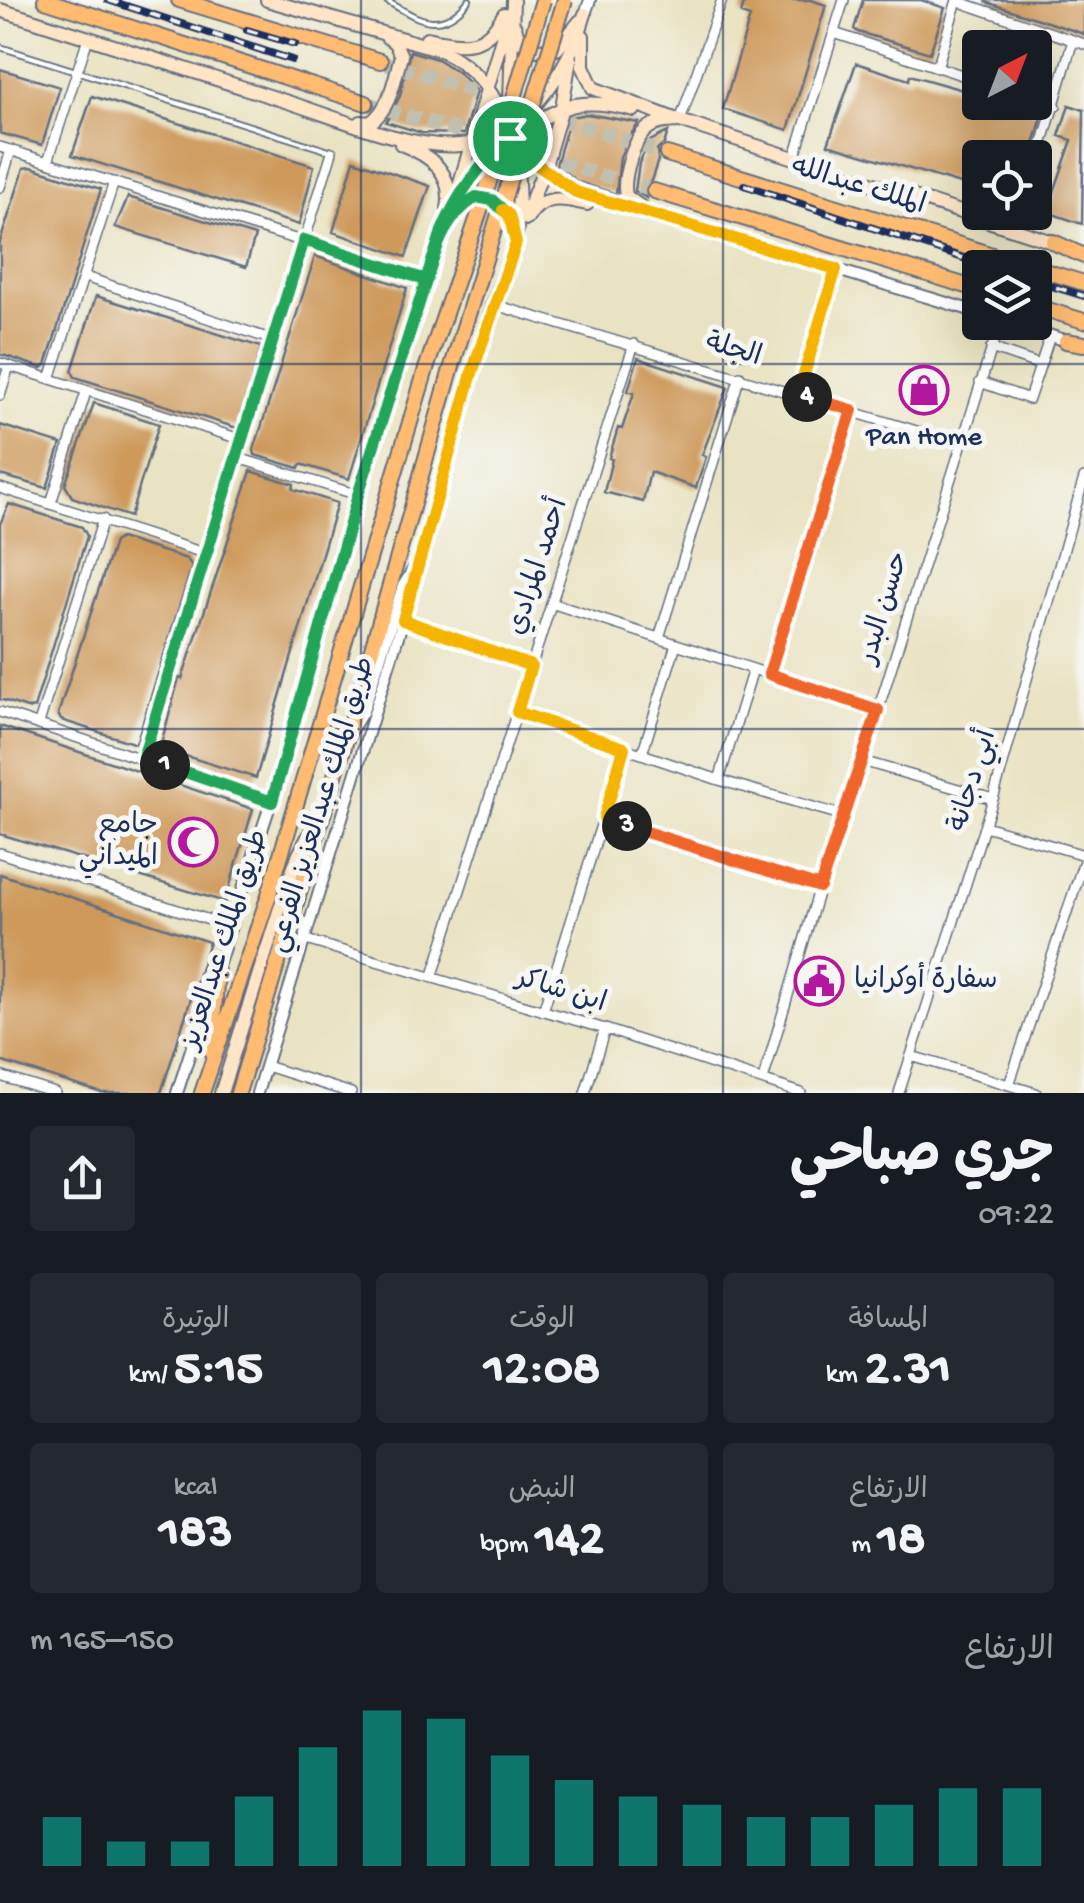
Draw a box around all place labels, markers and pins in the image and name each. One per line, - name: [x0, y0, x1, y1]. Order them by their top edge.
- pin: [468, 96, 553, 181]
- shop icon: Pan Home: [898, 364, 950, 416]
- pin: 4: [782, 372, 832, 422]
- place label: Pan Home: [865, 422, 982, 455]
- pin: 1: [140, 740, 190, 790]
- pin: 3: [602, 801, 652, 851]
- place label: جامع الميداني: [79, 810, 158, 879]
- mosque icon: جامع الميداني: [167, 816, 219, 868]
- public building icon: سفارة أوكرانيا: [793, 955, 845, 1007]
- place label: سفارة أوكرانيا: [854, 962, 998, 998]

